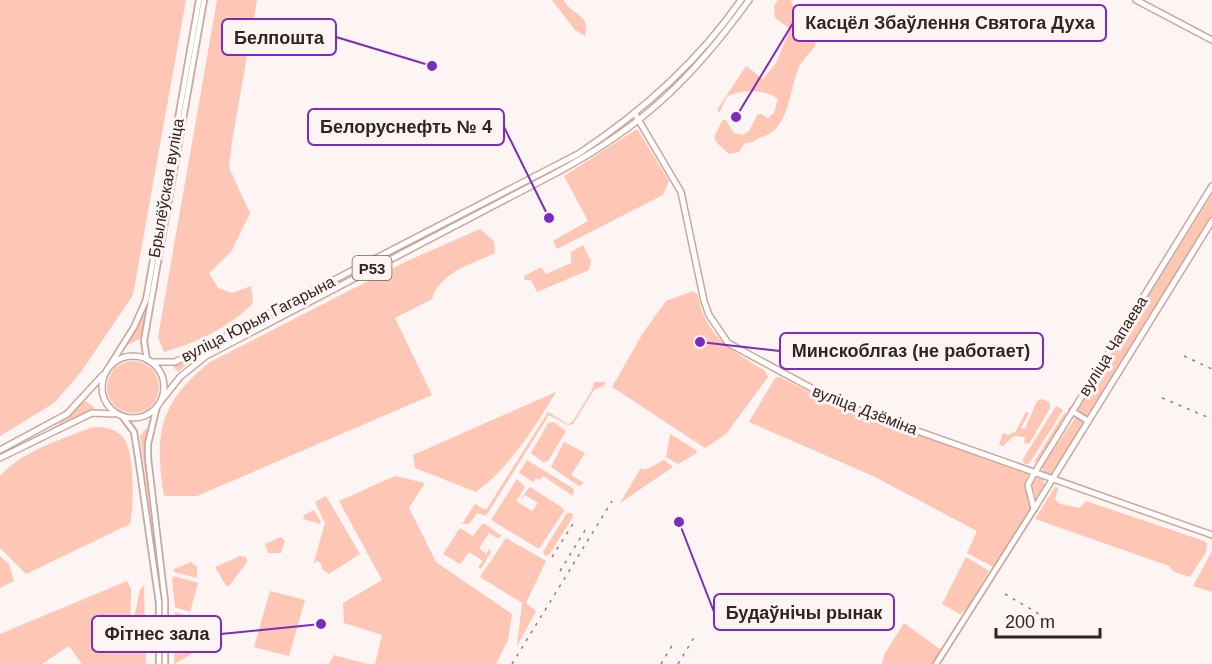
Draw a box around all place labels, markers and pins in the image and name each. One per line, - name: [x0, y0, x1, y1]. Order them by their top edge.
- callout: Касцёл Збаўлення Святога Духа: [793, 5, 1106, 41]
- callout: Белпошта: [222, 19, 336, 55]
- callout: Белоруснефть № 4: [308, 109, 504, 145]
- callout: Минскоблгаз (не работает): [780, 333, 1043, 369]
- callout: Будаўнічы рынак: [714, 594, 894, 630]
- callout: Фітнес зала: [92, 616, 221, 652]

